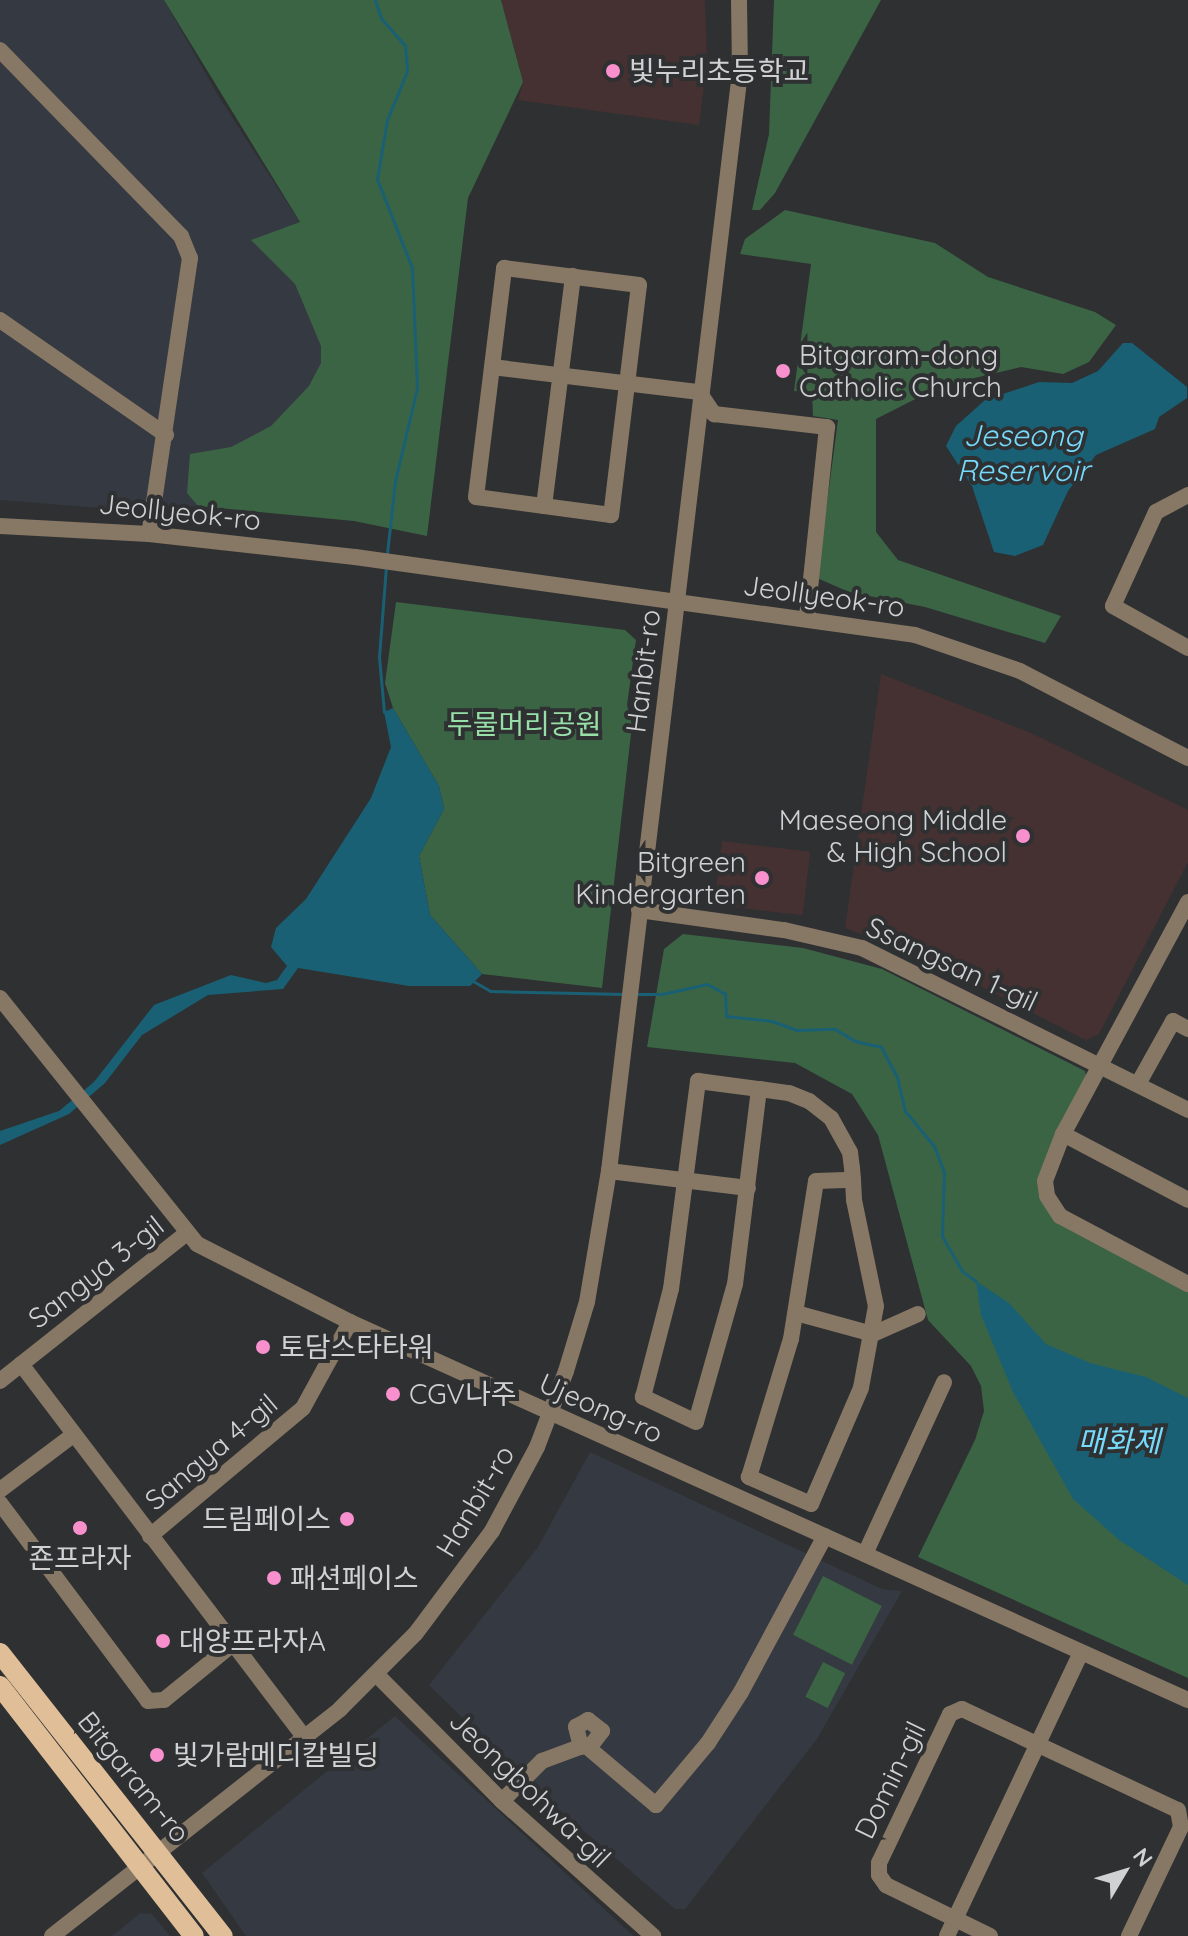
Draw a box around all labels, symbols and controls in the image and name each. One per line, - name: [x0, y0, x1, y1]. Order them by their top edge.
- place label: 빛누리초등학교: [629, 54, 809, 88]
- marker: 빛누리초등학교: [604, 62, 622, 80]
- place label: Bitgaram-dong Catholic Church: [799, 338, 1002, 404]
- marker: Bitgaram-dong Catholic Church: [774, 362, 792, 380]
- water label: Jeseong Reservoir: [957, 417, 1089, 488]
- street label: Jeollyeok-ro: [97, 487, 263, 537]
- street label: Jeollyeok-ro: [741, 568, 907, 624]
- street label: Hanbit-ro: [619, 608, 667, 734]
- park label: 두물머리공원: [447, 707, 601, 741]
- place label: Maeseong Middle & High School: [779, 803, 1007, 869]
- marker: Maeseong Middle & High School: [1014, 827, 1032, 845]
- place label: Bitgreen Kindergarten: [575, 845, 746, 911]
- marker: Bitgreen Kindergarten: [753, 869, 771, 887]
- street label: Ssangsan 1-gil: [861, 910, 1043, 1018]
- street label: Sangya 3-gil: [22, 1209, 170, 1335]
- place label: 토담스타타워: [279, 1330, 434, 1364]
- marker: 토담스타타워: [254, 1338, 272, 1356]
- street label: Ujeong-ro: [534, 1366, 668, 1450]
- place label: CGV나주: [409, 1377, 516, 1411]
- marker: CGV나주: [384, 1385, 402, 1403]
- street label: Sangya 4-gil: [138, 1387, 284, 1517]
- water label: 매화제: [1078, 1423, 1160, 1459]
- street label: Hanbit-ro: [429, 1439, 521, 1563]
- place label: 드림페이스: [202, 1502, 331, 1536]
- marker: 드림페이스: [338, 1510, 356, 1528]
- marker: 죤프라자: [71, 1519, 89, 1537]
- place label: 죤프라자: [28, 1541, 132, 1575]
- place label: 패션페이스: [290, 1561, 419, 1595]
- marker: 패션페이스: [265, 1569, 283, 1587]
- place label: 대양프라자A: [179, 1624, 326, 1658]
- marker: 대양프라자A: [154, 1632, 172, 1650]
- street label: Jeongbohwa-gil: [442, 1704, 618, 1874]
- street label: Bitgaram-ro: [71, 1705, 197, 1849]
- street label: Domin-gil: [847, 1716, 933, 1844]
- place label: 빛가람메디칼빌딩: [173, 1738, 379, 1772]
- marker: 빛가람메디칼빌딩: [148, 1746, 166, 1764]
- north arrow: [1084, 1832, 1164, 1912]
- text: N: [1127, 1842, 1159, 1872]

